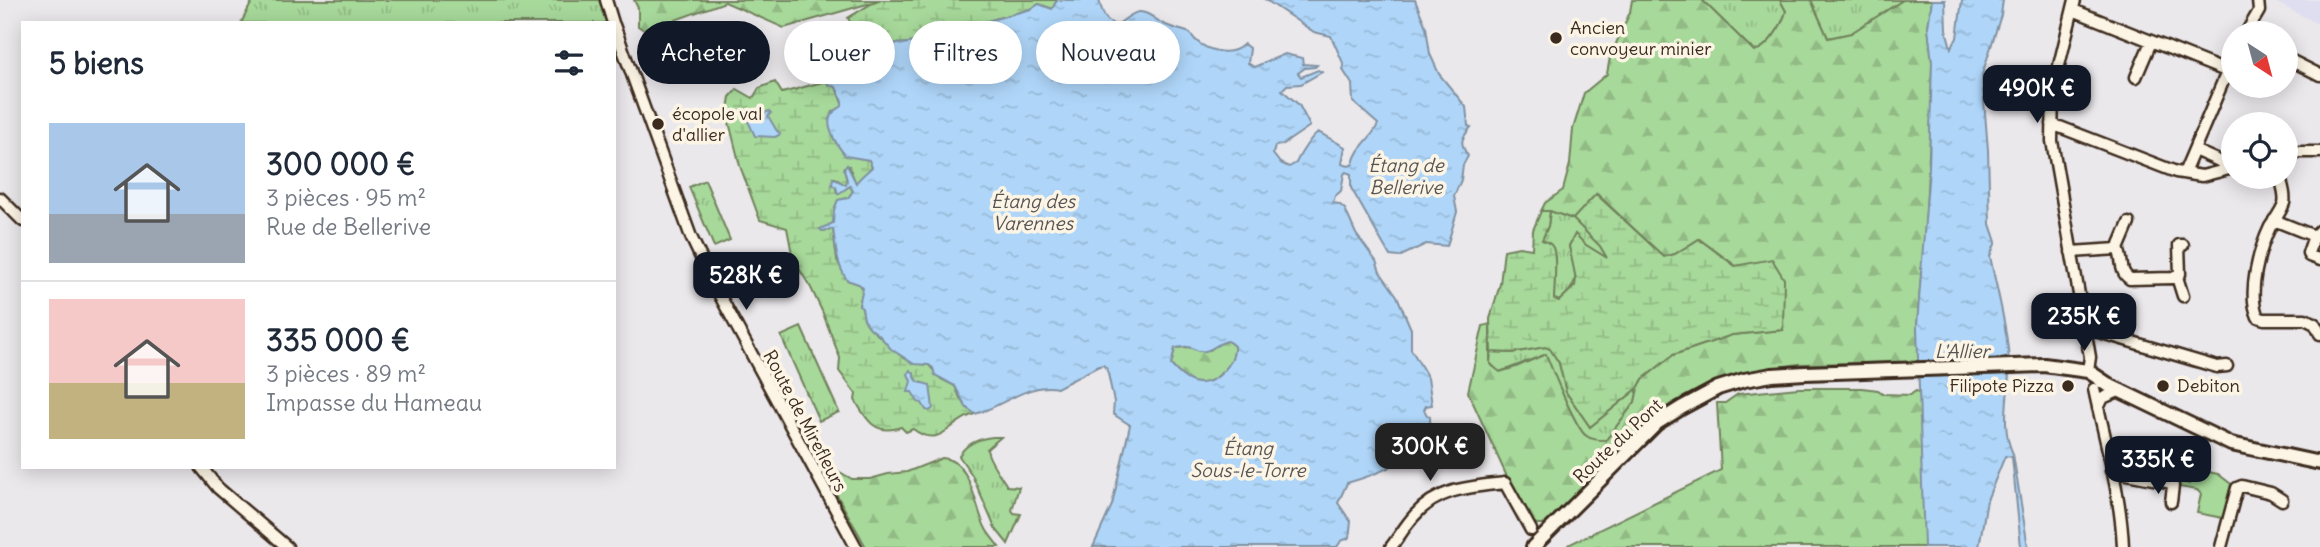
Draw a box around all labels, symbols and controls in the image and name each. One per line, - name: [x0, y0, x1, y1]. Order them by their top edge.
- place label: Ancien convoyeur minier: [1570, 16, 1712, 60]
- chip: Acheter: [637, 21, 770, 84]
- chip: Louer: [784, 21, 895, 84]
- chip: Filtres: [909, 21, 1022, 84]
- chip: Nouveau: [1036, 21, 1180, 84]
- north arrow: [2221, 21, 2298, 98]
- map controls: [2221, 21, 2298, 189]
- marker: Ancien convoyeur minier: [1548, 30, 1564, 46]
- text: 5 biens: [49, 44, 144, 82]
- icon: filters: [550, 44, 588, 82]
- pin: 490K €: [1980, 66, 2094, 125]
- text: 490K €: [1999, 73, 2075, 102]
- place label: écopole val d'allier: [672, 102, 762, 146]
- button: locate: [2221, 112, 2298, 189]
- marker: écopole val d'allier: [650, 116, 666, 132]
- text: 300 000 €: [266, 145, 415, 183]
- icon: home: [105, 151, 189, 235]
- water label: Étang de Bellerive: [1368, 153, 1446, 199]
- text: 3 pièces · 95 m²: [266, 183, 426, 212]
- water label: Étang des Varennes: [991, 189, 1076, 235]
- text: Rue de Bellerive: [266, 212, 431, 241]
- pin: 528K €: [689, 252, 803, 312]
- text: 528K €: [709, 260, 783, 289]
- pin: 235K €: [2027, 294, 2141, 353]
- text: 235K €: [2047, 301, 2121, 330]
- text: 335 000 €: [266, 321, 410, 359]
- icon: home: [105, 327, 189, 411]
- water label: L'Allier: [1935, 339, 1992, 363]
- street label: Route de Mirefleurs: [758, 346, 852, 495]
- text: 3 pièces · 89 m²: [266, 359, 426, 388]
- place label: Filipote Pizza: [1949, 374, 2054, 397]
- place label: Debiton: [2177, 374, 2240, 397]
- marker: Filipote Pizza: [2060, 378, 2076, 394]
- marker: Debiton: [2155, 378, 2171, 394]
- text: Impasse du Hameau: [266, 388, 482, 417]
- street label: Route du Pont: [1568, 393, 1667, 488]
- pin: 300K €: [1373, 424, 1487, 483]
- text: 300K €: [1391, 431, 1469, 460]
- water label: Étang Sous-le-Torre: [1190, 436, 1307, 482]
- pin: 335K €: [2101, 436, 2215, 496]
- text: 335K €: [2121, 444, 2195, 473]

